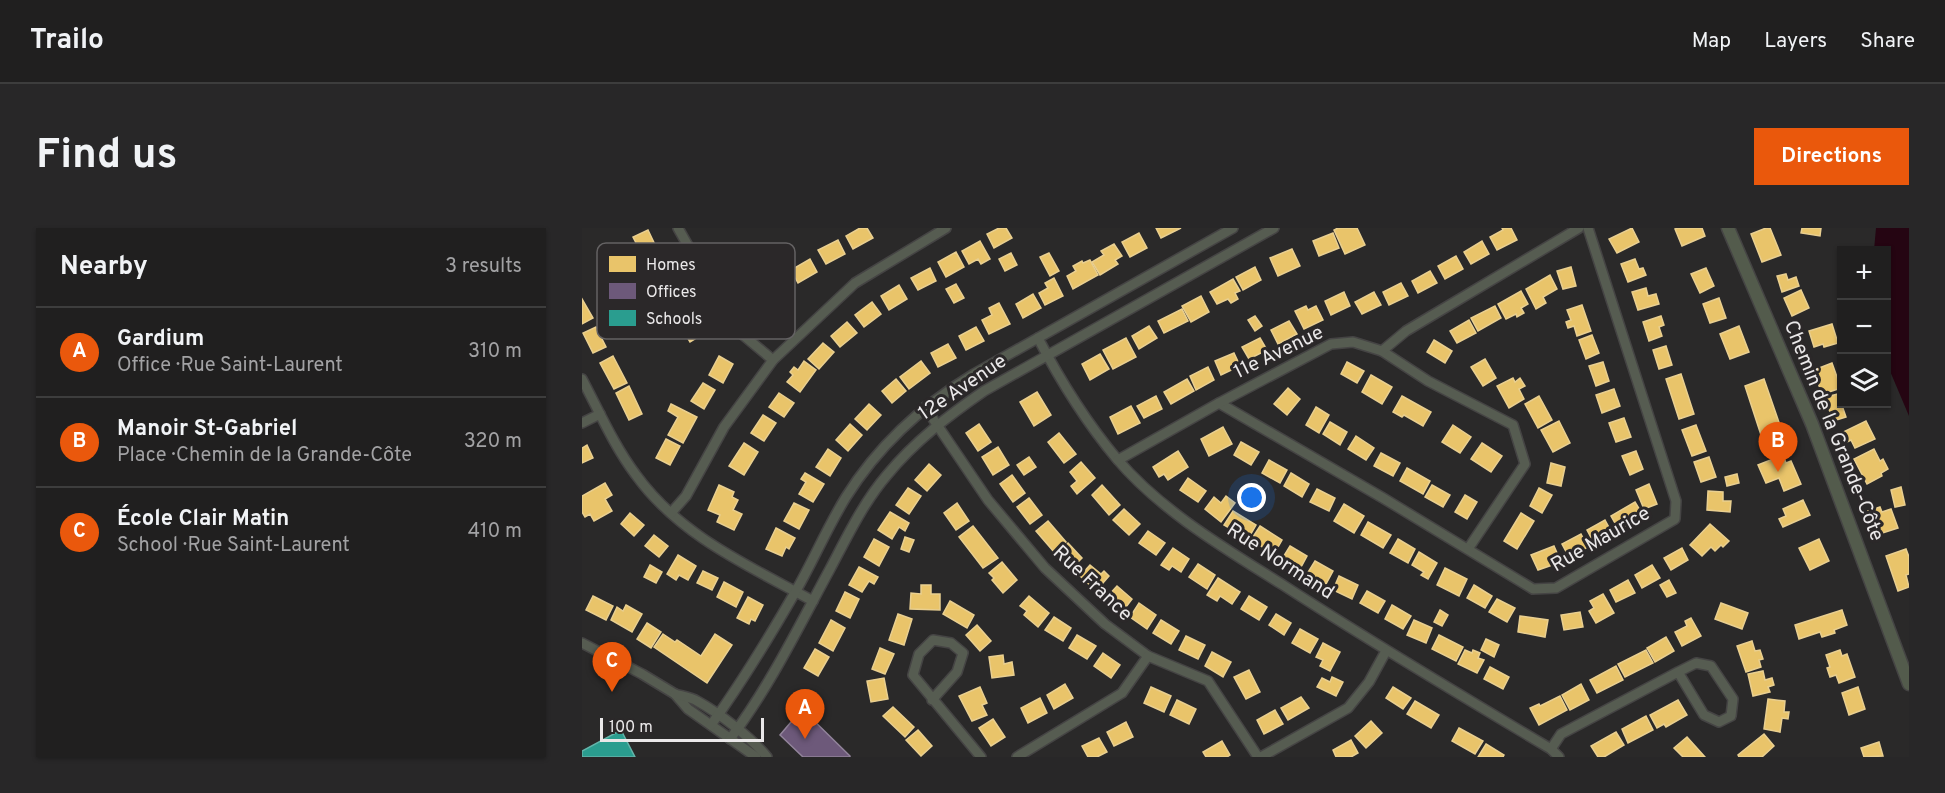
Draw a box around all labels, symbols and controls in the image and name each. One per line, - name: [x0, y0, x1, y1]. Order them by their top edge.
- text: Trailo: [30, 23, 104, 59]
- text: Map: [1692, 28, 1731, 55]
- text: Layers: [1764, 28, 1827, 55]
- text: Share: [1860, 28, 1915, 55]
- button: Directions: [1754, 128, 1909, 185]
- text: Find us: [36, 130, 177, 183]
- legend: [597, 243, 795, 339]
- map controls: [1837, 246, 1891, 408]
- button: +: [1837, 246, 1891, 300]
- text: Nearby: [60, 251, 148, 284]
- text: 3 results: [445, 254, 522, 280]
- text: Homes: [646, 256, 696, 276]
- text: Offices: [646, 283, 697, 303]
- button: −: [1837, 300, 1891, 354]
- text: Schools: [646, 310, 702, 330]
- street label: Chemin de la Grande-Côte: [1777, 317, 1889, 545]
- street label: 11e Avenue: [1230, 320, 1328, 386]
- text: Gardium: [117, 326, 204, 353]
- text: A: [72, 339, 87, 365]
- text: 310 m: [468, 339, 522, 365]
- street label: 12e Avenue: [914, 349, 1012, 427]
- text: Office · Rue Saint-Laurent: [117, 353, 343, 379]
- button: layers: [1837, 354, 1891, 408]
- text: Manoir St-Gabriel: [117, 416, 297, 443]
- pin: B: [1758, 422, 1798, 472]
- text: B: [73, 429, 86, 455]
- text: 320 m: [464, 429, 522, 455]
- text: Place · Chemin de la Grande-Côte: [117, 443, 412, 469]
- your location: [1237, 483, 1266, 512]
- street label: Rue Maurice: [1547, 501, 1655, 579]
- text: École Clair Matin: [117, 506, 289, 533]
- street label: Rue Normand: [1221, 518, 1339, 606]
- text: C: [73, 519, 86, 545]
- text: 410 m: [468, 519, 522, 545]
- text: School · Rue Saint-Laurent: [117, 533, 350, 559]
- street label: Rue France: [1047, 540, 1137, 628]
- pin: C: [592, 642, 632, 692]
- pin: A: [786, 690, 824, 739]
- scale bar: [600, 715, 764, 742]
- text: 100 m: [609, 718, 653, 738]

